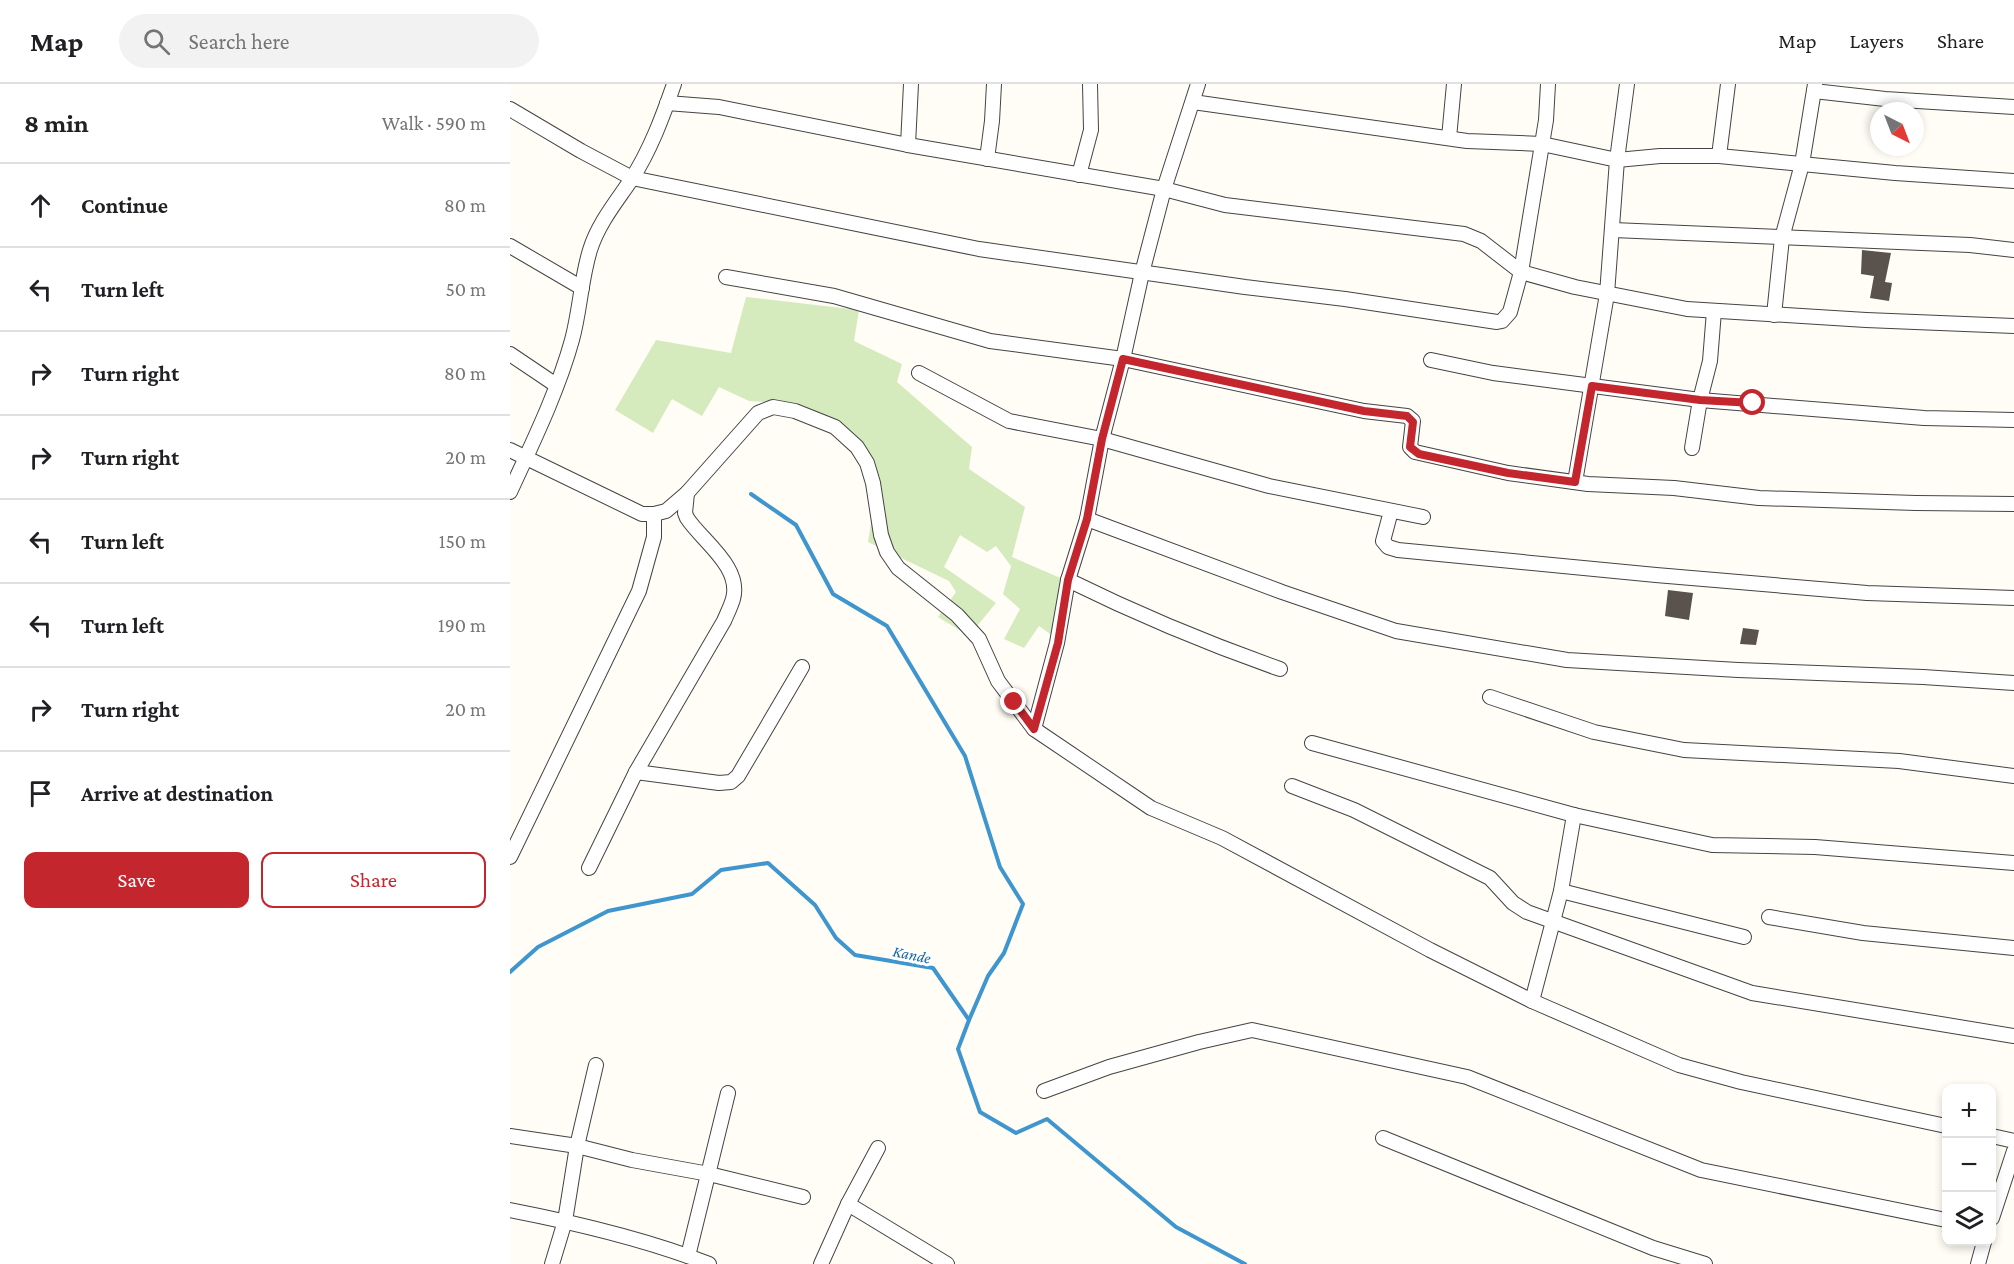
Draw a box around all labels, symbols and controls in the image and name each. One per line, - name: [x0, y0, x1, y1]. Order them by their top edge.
- search box: [119, 14, 539, 68]
- icon: search: [140, 25, 173, 58]
- text: Map: [30, 26, 83, 57]
- text: Search here: [188, 29, 289, 54]
- text: Map: [1778, 29, 1817, 53]
- text: Layers: [1850, 29, 1904, 53]
- text: Share: [1937, 29, 1984, 53]
- north arrow: [1870, 102, 1924, 156]
- text: 8 min: [24, 109, 89, 138]
- text: Walk · 590 m: [382, 112, 486, 134]
- icon: ahead: [24, 189, 57, 222]
- text: Continue: [81, 193, 168, 218]
- text: 80 m: [444, 194, 486, 216]
- icon: left: [24, 273, 57, 306]
- text: Turn left: [81, 277, 164, 302]
- text: 50 m: [445, 278, 486, 300]
- icon: right: [24, 357, 57, 390]
- text: Turn right: [81, 361, 179, 386]
- text: 80 m: [444, 362, 486, 384]
- route start: [1739, 389, 1765, 415]
- icon: right: [24, 441, 57, 474]
- text: Turn right: [81, 445, 179, 470]
- text: 20 m: [445, 446, 486, 468]
- icon: left: [24, 525, 57, 558]
- text: Turn left: [81, 529, 164, 554]
- text: 150 m: [439, 530, 486, 552]
- icon: left: [24, 609, 57, 642]
- text: Turn left: [81, 613, 164, 638]
- text: 190 m: [438, 614, 486, 636]
- route end: [1000, 688, 1026, 714]
- icon: right: [24, 693, 57, 726]
- text: Turn right: [81, 697, 179, 722]
- text: 20 m: [445, 698, 486, 720]
- icon: arrive: [24, 777, 57, 810]
- text: Arrive at destination: [81, 781, 273, 806]
- button: Save: [24, 852, 249, 908]
- button: Share: [261, 852, 486, 908]
- water label: Kande: [891, 942, 932, 967]
- map controls: [1942, 1084, 1996, 1246]
- button: +: [1942, 1084, 1996, 1138]
- button: −: [1942, 1138, 1996, 1192]
- button: layers: [1942, 1192, 1996, 1246]

